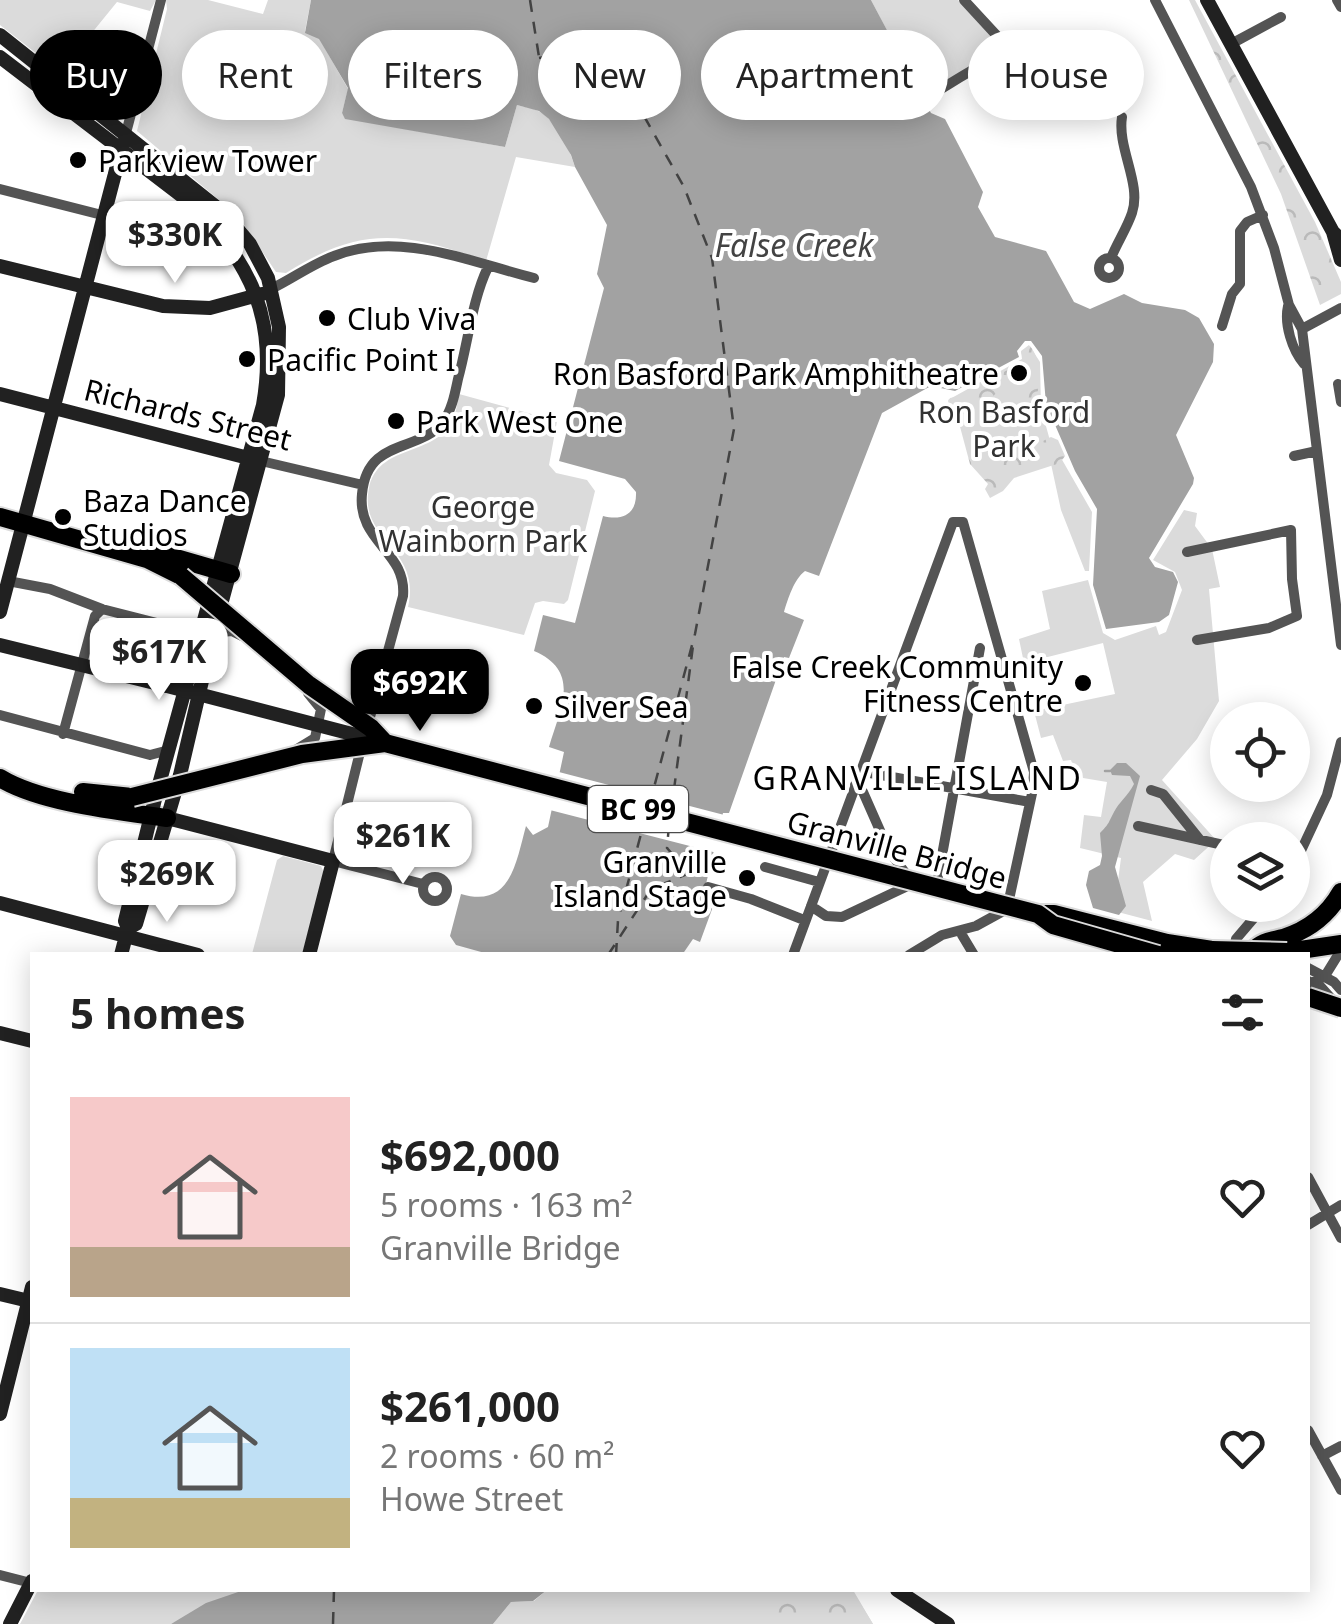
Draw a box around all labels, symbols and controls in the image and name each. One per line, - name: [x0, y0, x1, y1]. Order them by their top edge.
- chip: Buy: [30, 30, 162, 120]
- chip: Rent: [182, 30, 328, 120]
- chip: Filters: [348, 30, 518, 120]
- chip: New: [538, 30, 681, 120]
- chip: Apartment: [701, 30, 948, 120]
- chip: House: [968, 30, 1144, 120]
- place label: Parkview Tower: [98, 140, 317, 181]
- marker: Parkview Tower: [67, 149, 89, 171]
- pin: $330K: [105, 201, 245, 286]
- text: $330K: [128, 212, 222, 255]
- water label: False Creek: [715, 223, 874, 266]
- place label: Club Viva: [347, 298, 476, 339]
- marker: Club Viva: [316, 307, 338, 329]
- place label: Pacific Point I: [267, 339, 456, 380]
- marker: Pacific Point I: [236, 348, 258, 370]
- place label: Ron Basford Park Amphitheatre: [553, 353, 999, 394]
- marker: Ron Basford Park Amphitheatre: [1008, 362, 1030, 384]
- street label: Richards Street: [80, 368, 296, 460]
- park label: Ron Basford Park: [918, 391, 1090, 466]
- place label: Park West One: [416, 401, 623, 442]
- marker: Park West One: [385, 410, 407, 432]
- place label: Baza Dance Studios: [83, 480, 247, 555]
- park label: George Wainborn Park: [378, 486, 588, 561]
- marker: Baza Dance Studios: [52, 506, 74, 528]
- pin: $617K: [89, 618, 229, 703]
- text: $617K: [112, 629, 206, 672]
- place label: False Creek Community Fitness Centre: [731, 646, 1064, 721]
- pin: $692K: [350, 649, 490, 734]
- text: $692K: [373, 660, 467, 703]
- marker: False Creek Community Fitness Centre: [1072, 672, 1094, 694]
- place label: Silver Sea: [554, 686, 689, 727]
- marker: Silver Sea: [523, 695, 545, 717]
- map controls: [1210, 702, 1310, 922]
- button: locate: [1210, 702, 1310, 802]
- district label: GRANVILLE ISLAND: [753, 756, 1083, 799]
- road number: BC 99: [588, 786, 688, 832]
- street label: Granville Bridge: [783, 800, 1011, 898]
- pin: $261K: [333, 802, 473, 887]
- text: $261K: [356, 813, 450, 856]
- button: layers: [1210, 822, 1310, 922]
- pin: $269K: [97, 840, 237, 925]
- place label: Granville Island Stage: [554, 841, 727, 916]
- text: $269K: [120, 851, 214, 894]
- marker: Granville Island Stage: [736, 867, 758, 889]
- text: 5 homes: [70, 984, 246, 1041]
- icon: filters: [1215, 985, 1270, 1040]
- text: $692,000: [380, 1126, 560, 1183]
- icon: home: [150, 1137, 270, 1257]
- icon: heart: [1215, 1170, 1270, 1225]
- text: 5 rooms · 163 m²: [380, 1183, 633, 1226]
- text: Granville Bridge: [380, 1226, 621, 1269]
- text: $261,000: [380, 1377, 560, 1434]
- icon: home: [150, 1388, 270, 1508]
- icon: heart: [1215, 1421, 1270, 1476]
- text: 2 rooms · 60 m²: [380, 1434, 614, 1477]
- text: Howe Street: [380, 1477, 563, 1520]

